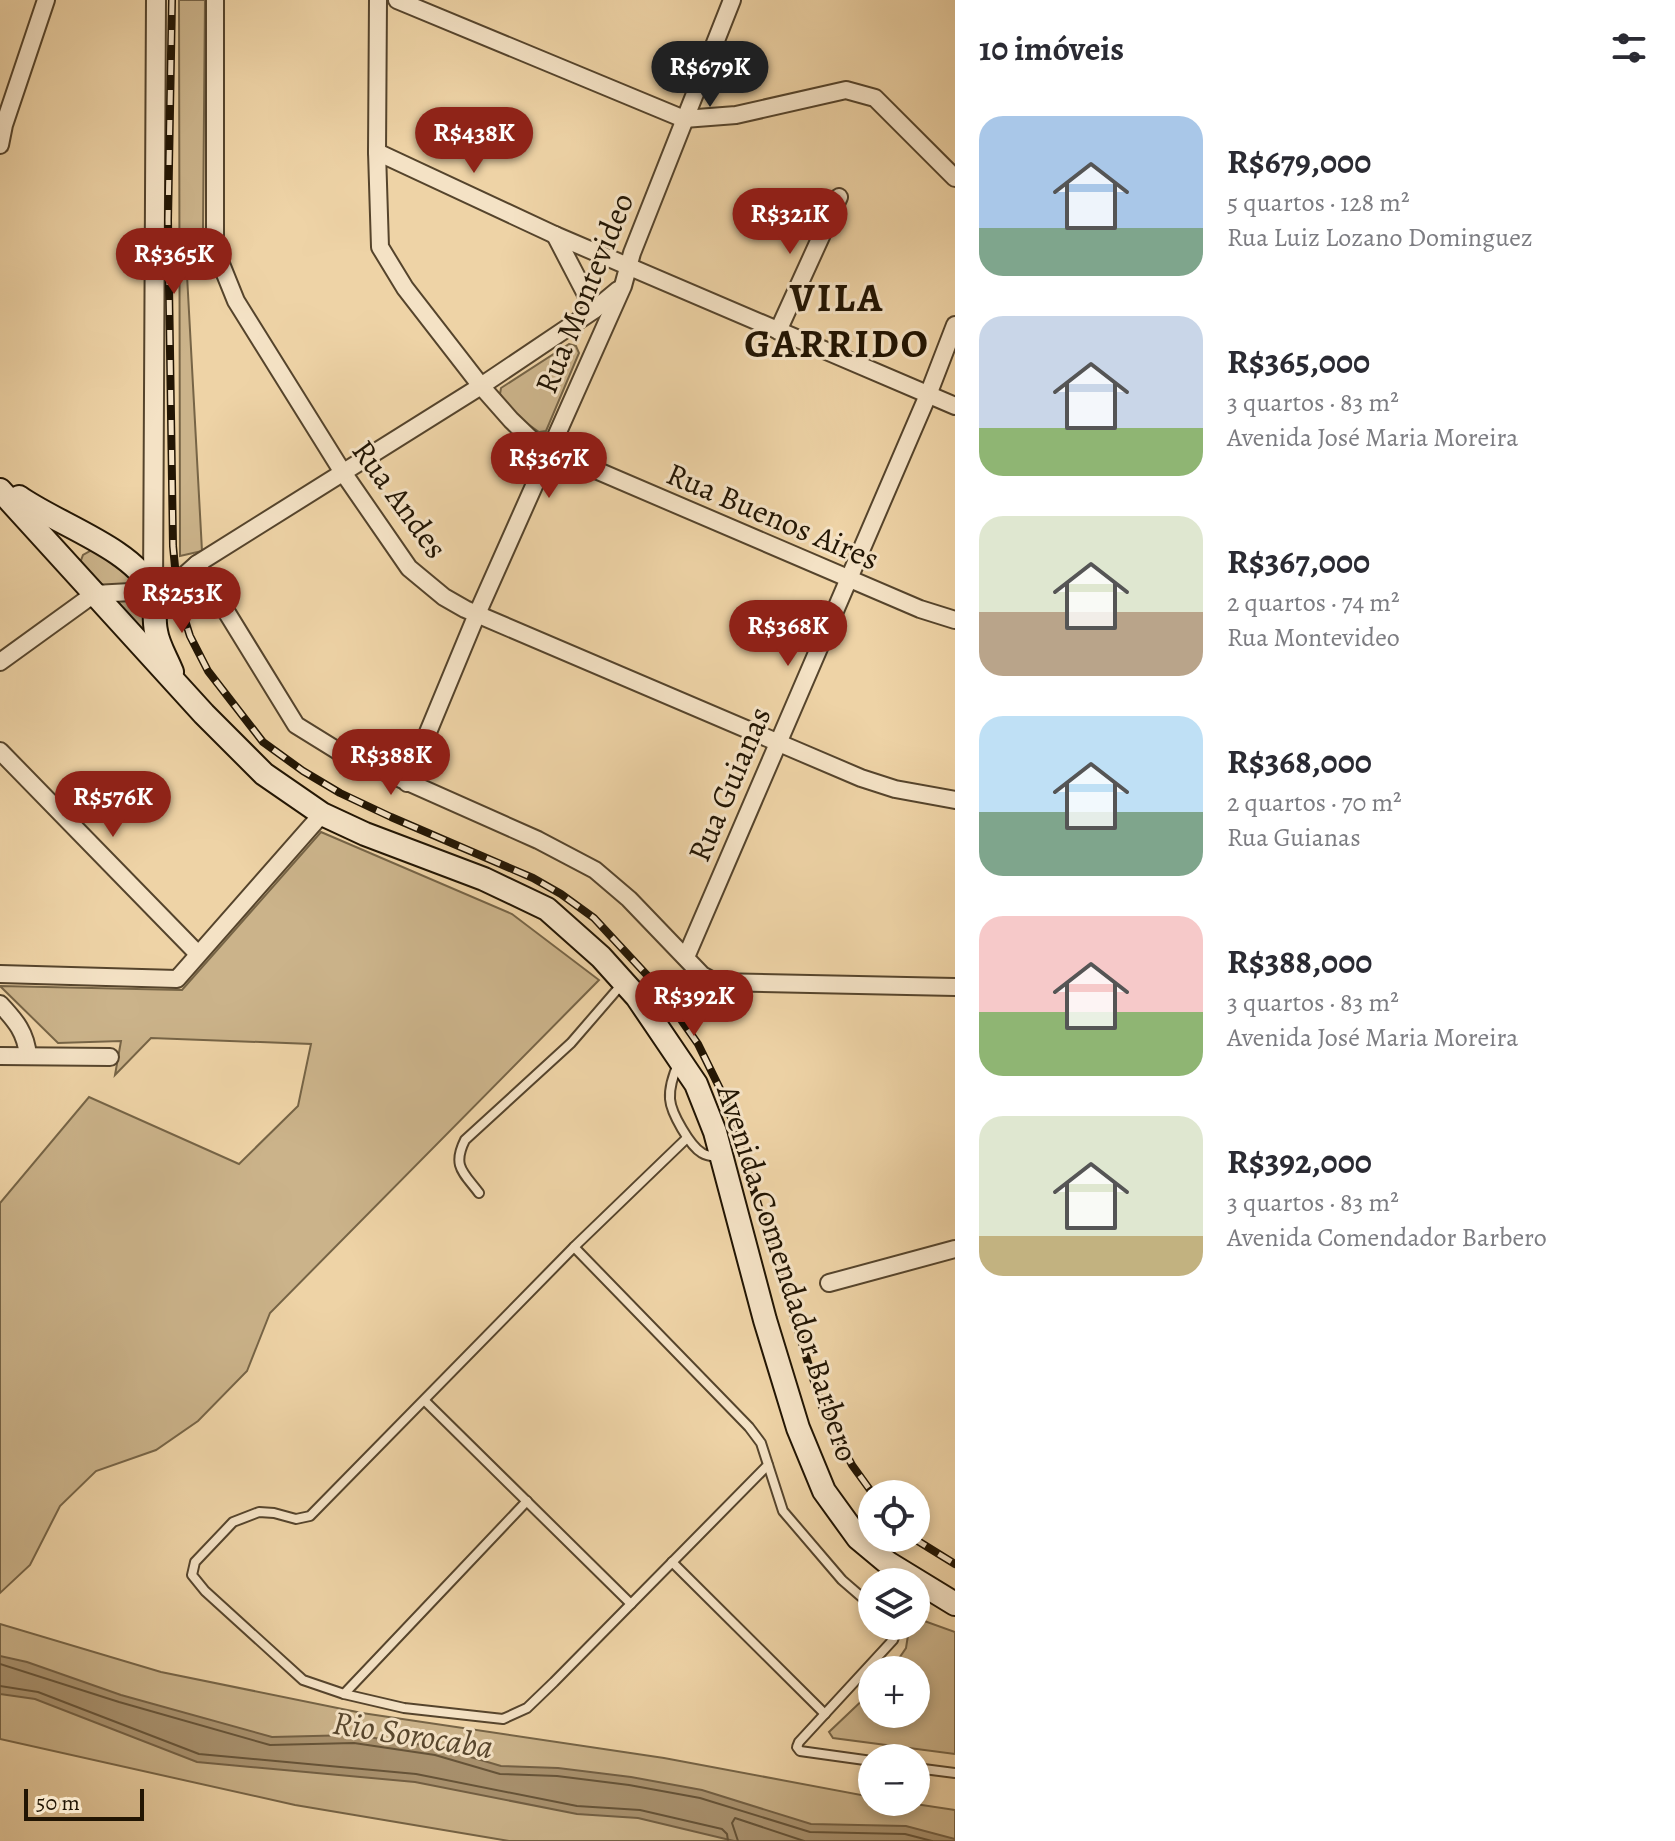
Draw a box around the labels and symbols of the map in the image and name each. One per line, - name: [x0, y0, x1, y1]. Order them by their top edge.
- pin: R$679K: [645, 41, 775, 109]
- pin: R$438K: [409, 107, 539, 175]
- street label: Rua Montevideo: [524, 186, 644, 400]
- pin: R$321K: [725, 188, 855, 256]
- pin: R$365K: [109, 228, 239, 296]
- district label: VILA GARRIDO: [744, 270, 930, 371]
- street label: Rua Andes: [342, 431, 458, 567]
- pin: R$367K: [484, 432, 614, 500]
- street label: Rua Buenos Aires: [660, 451, 886, 581]
- pin: R$253K: [117, 567, 247, 635]
- pin: R$368K: [723, 600, 853, 668]
- street label: Rua Guianas: [677, 700, 781, 868]
- pin: R$388K: [326, 729, 456, 797]
- pin: R$576K: [48, 771, 178, 839]
- pin: R$392K: [629, 970, 759, 1038]
- street label: Avenida Comendador Barbero: [706, 1078, 870, 1467]
- water label: Rio Sorocaba: [329, 1699, 496, 1770]
- scale bar: [24, 1785, 144, 1821]

